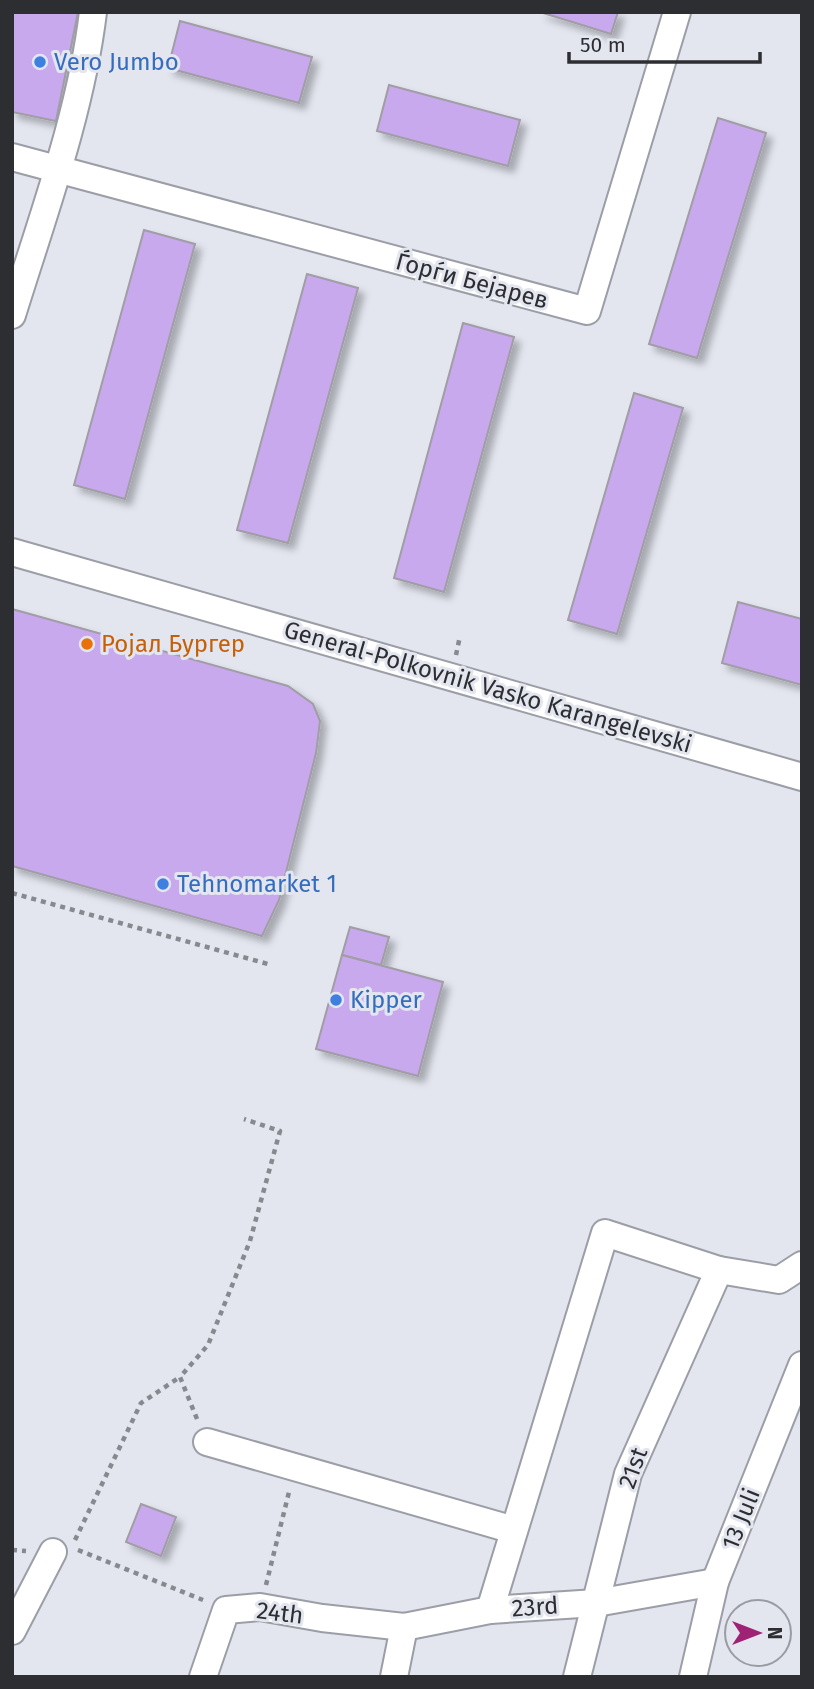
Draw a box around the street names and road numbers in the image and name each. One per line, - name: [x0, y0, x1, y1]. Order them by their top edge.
- street label: Ѓорѓи Бејарев: [393, 246, 552, 315]
- street label: General-Polkovnik Vasko Karangelevski: [281, 615, 695, 759]
- street label: 21st: [613, 1443, 653, 1492]
- street label: 13 Juli: [716, 1484, 766, 1554]
- street label: 23rd: [511, 1591, 559, 1623]
- street label: 24th: [255, 1596, 305, 1630]

